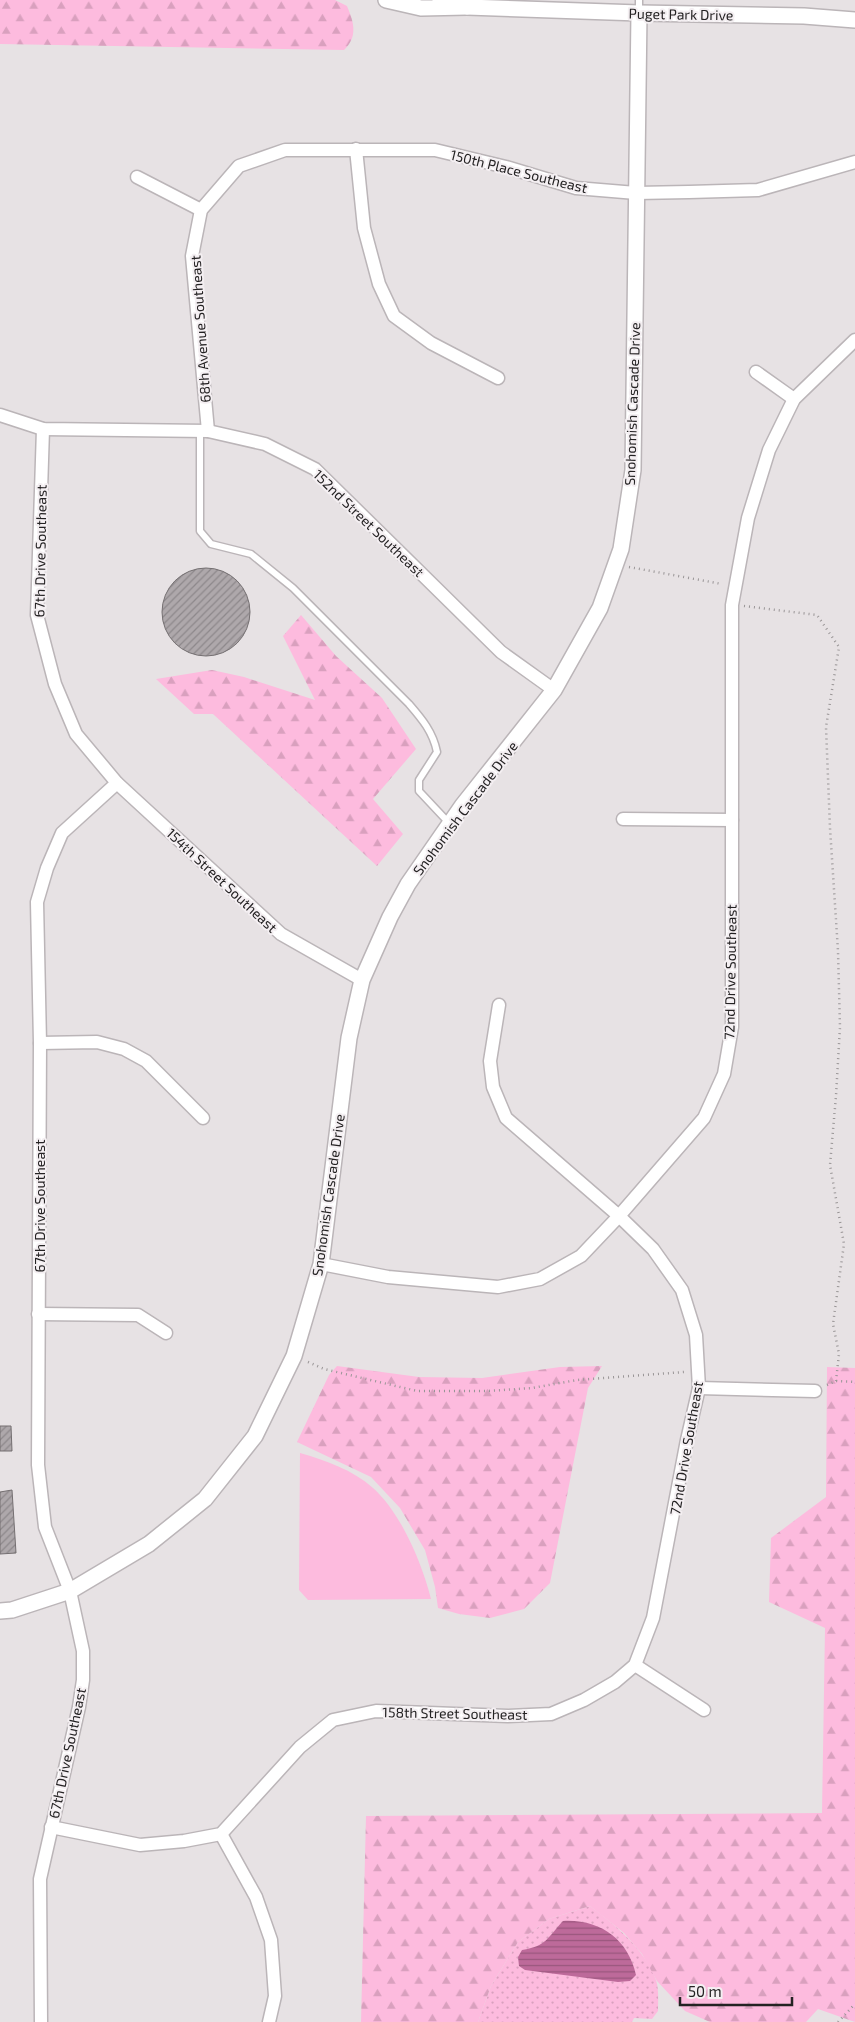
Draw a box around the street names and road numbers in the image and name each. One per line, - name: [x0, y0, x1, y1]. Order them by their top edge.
- street label: Puget Park Drive: [628, 5, 734, 23]
- street label: 150th Place Southeast: [449, 146, 589, 196]
- street label: 68th Avenue Southeast: [186, 255, 214, 403]
- street label: Snohomish Cascade Drive: [621, 322, 643, 486]
- street label: 152nd Street Southeast: [310, 466, 428, 580]
- street label: 67th Drive Southeast: [30, 484, 50, 618]
- street label: Snohomish Cascade Drive: [409, 738, 521, 878]
- street label: 154th Street Southeast: [163, 824, 281, 936]
- street label: 72nd Drive Southeast: [720, 904, 740, 1040]
- street label: Snohomish Cascade Drive: [308, 1113, 348, 1277]
- street label: 67th Drive Southeast: [31, 1139, 48, 1273]
- street label: 72nd Drive Southeast: [666, 1380, 706, 1516]
- street label: 67th Drive Southeast: [45, 1686, 89, 1820]
- street label: 158th Street Southeast: [382, 1703, 528, 1723]

